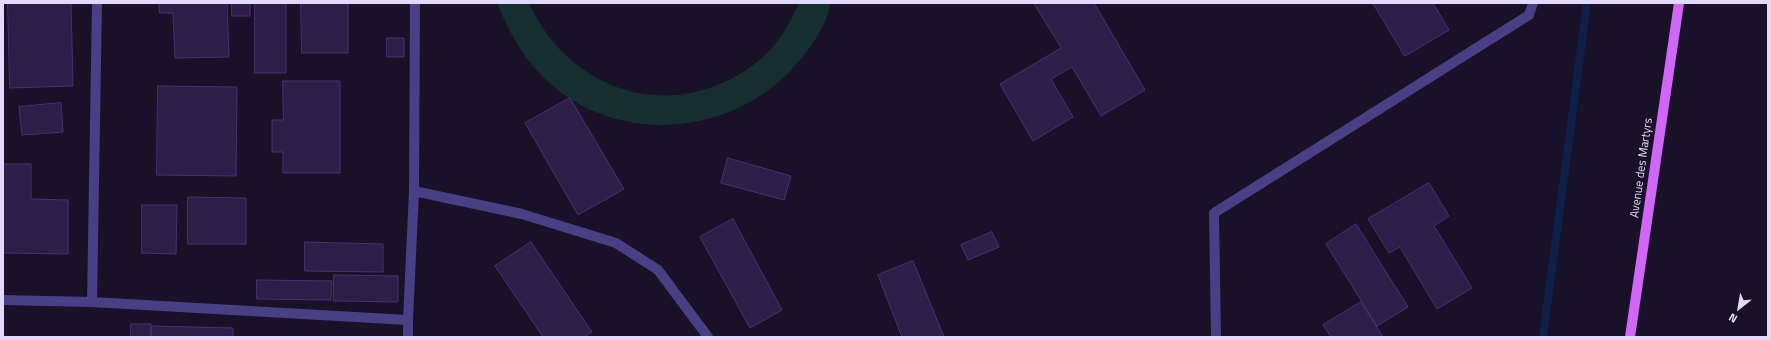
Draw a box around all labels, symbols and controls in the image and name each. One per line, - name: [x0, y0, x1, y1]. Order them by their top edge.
- street label: Avenue des Martyrs: [1628, 117, 1656, 219]
- north arrow: [1719, 288, 1759, 328]
- text: N: [1725, 309, 1740, 327]

